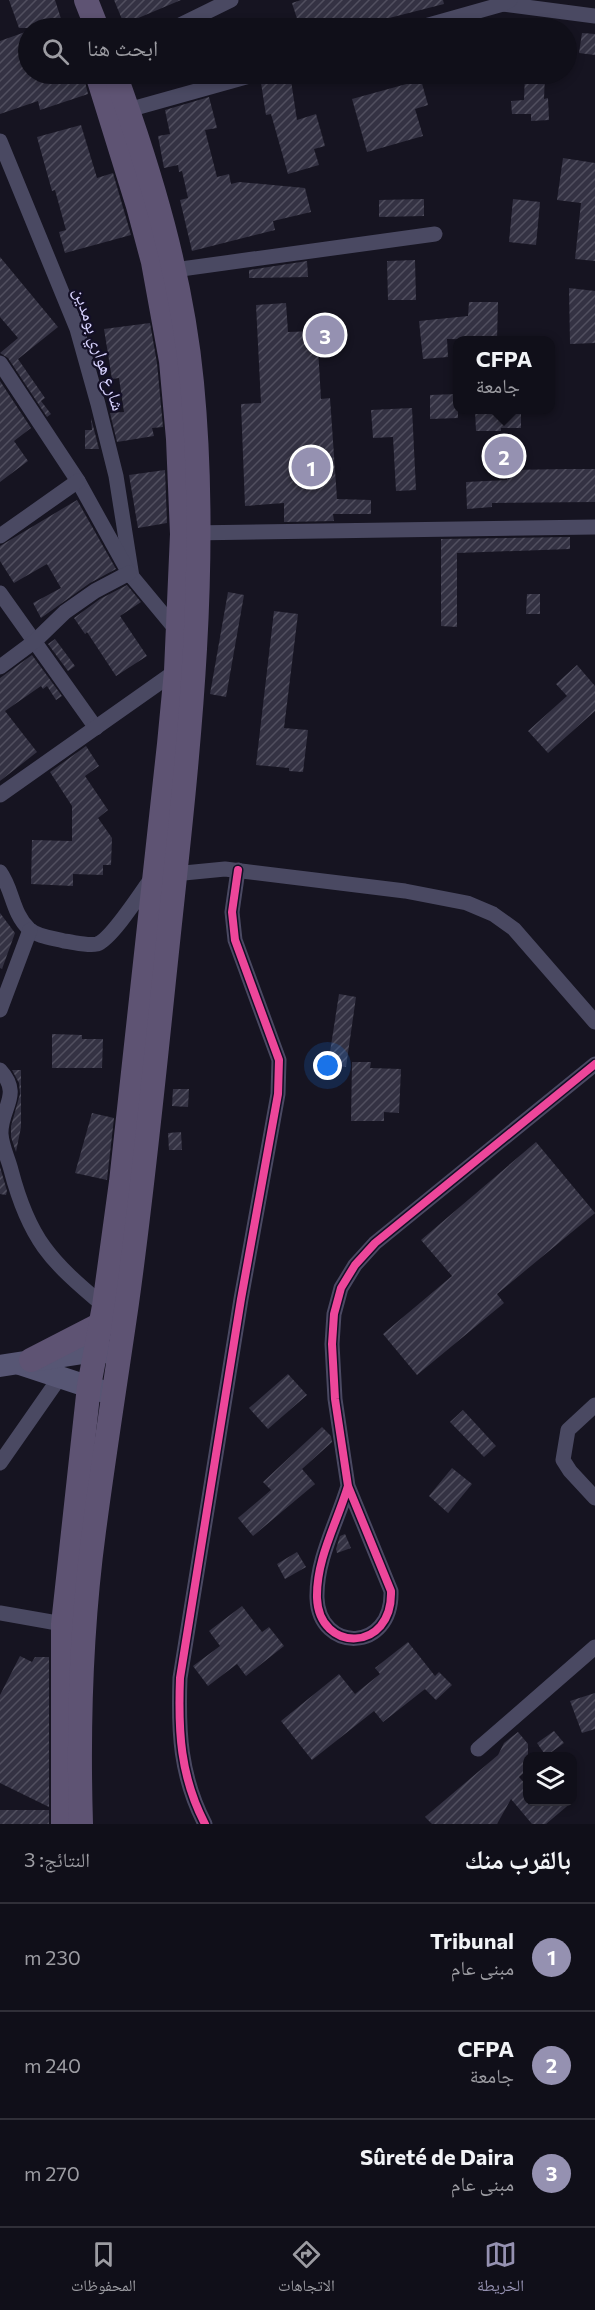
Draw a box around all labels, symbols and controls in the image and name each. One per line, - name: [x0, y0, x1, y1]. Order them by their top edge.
- search box: [18, 18, 577, 84]
- text: ابحث هنا: [87, 34, 158, 61]
- icon: search: [39, 35, 72, 68]
- street label: شارع هواري بومدين: [65, 285, 130, 415]
- pin: 3: [306, 312, 344, 358]
- popup: [453, 336, 555, 414]
- text: CFPA: [476, 345, 532, 372]
- text: جامعة: [476, 373, 520, 397]
- pin: 2: [484, 434, 524, 478]
- pin: 1: [292, 444, 330, 490]
- your location: [313, 1051, 342, 1080]
- map controls: [523, 1752, 577, 1806]
- button: layers: [523, 1752, 577, 1806]
- text: بالقرب منك: [465, 1843, 571, 1874]
- text: النتائج: 3: [24, 1847, 90, 1871]
- text: Tribunal: [430, 1927, 514, 1954]
- text: 230 m: [24, 1945, 81, 1969]
- text: 1: [547, 1945, 556, 1969]
- text: مبنى عام: [451, 1955, 514, 1979]
- text: CFPA: [457, 2035, 514, 2062]
- text: 240 m: [24, 2053, 81, 2077]
- text: 2: [546, 2053, 557, 2077]
- text: جامعة: [470, 2063, 514, 2087]
- text: Sûreté de Daira: [360, 2143, 514, 2170]
- text: 270 m: [24, 2161, 80, 2185]
- text: 3: [546, 2161, 557, 2185]
- text: مبنى عام: [451, 2171, 514, 2195]
- tab: المحفوظات: [71, 2238, 136, 2301]
- tab: الاتجاهات: [278, 2238, 335, 2301]
- tab: الخريطة: [477, 2238, 524, 2301]

